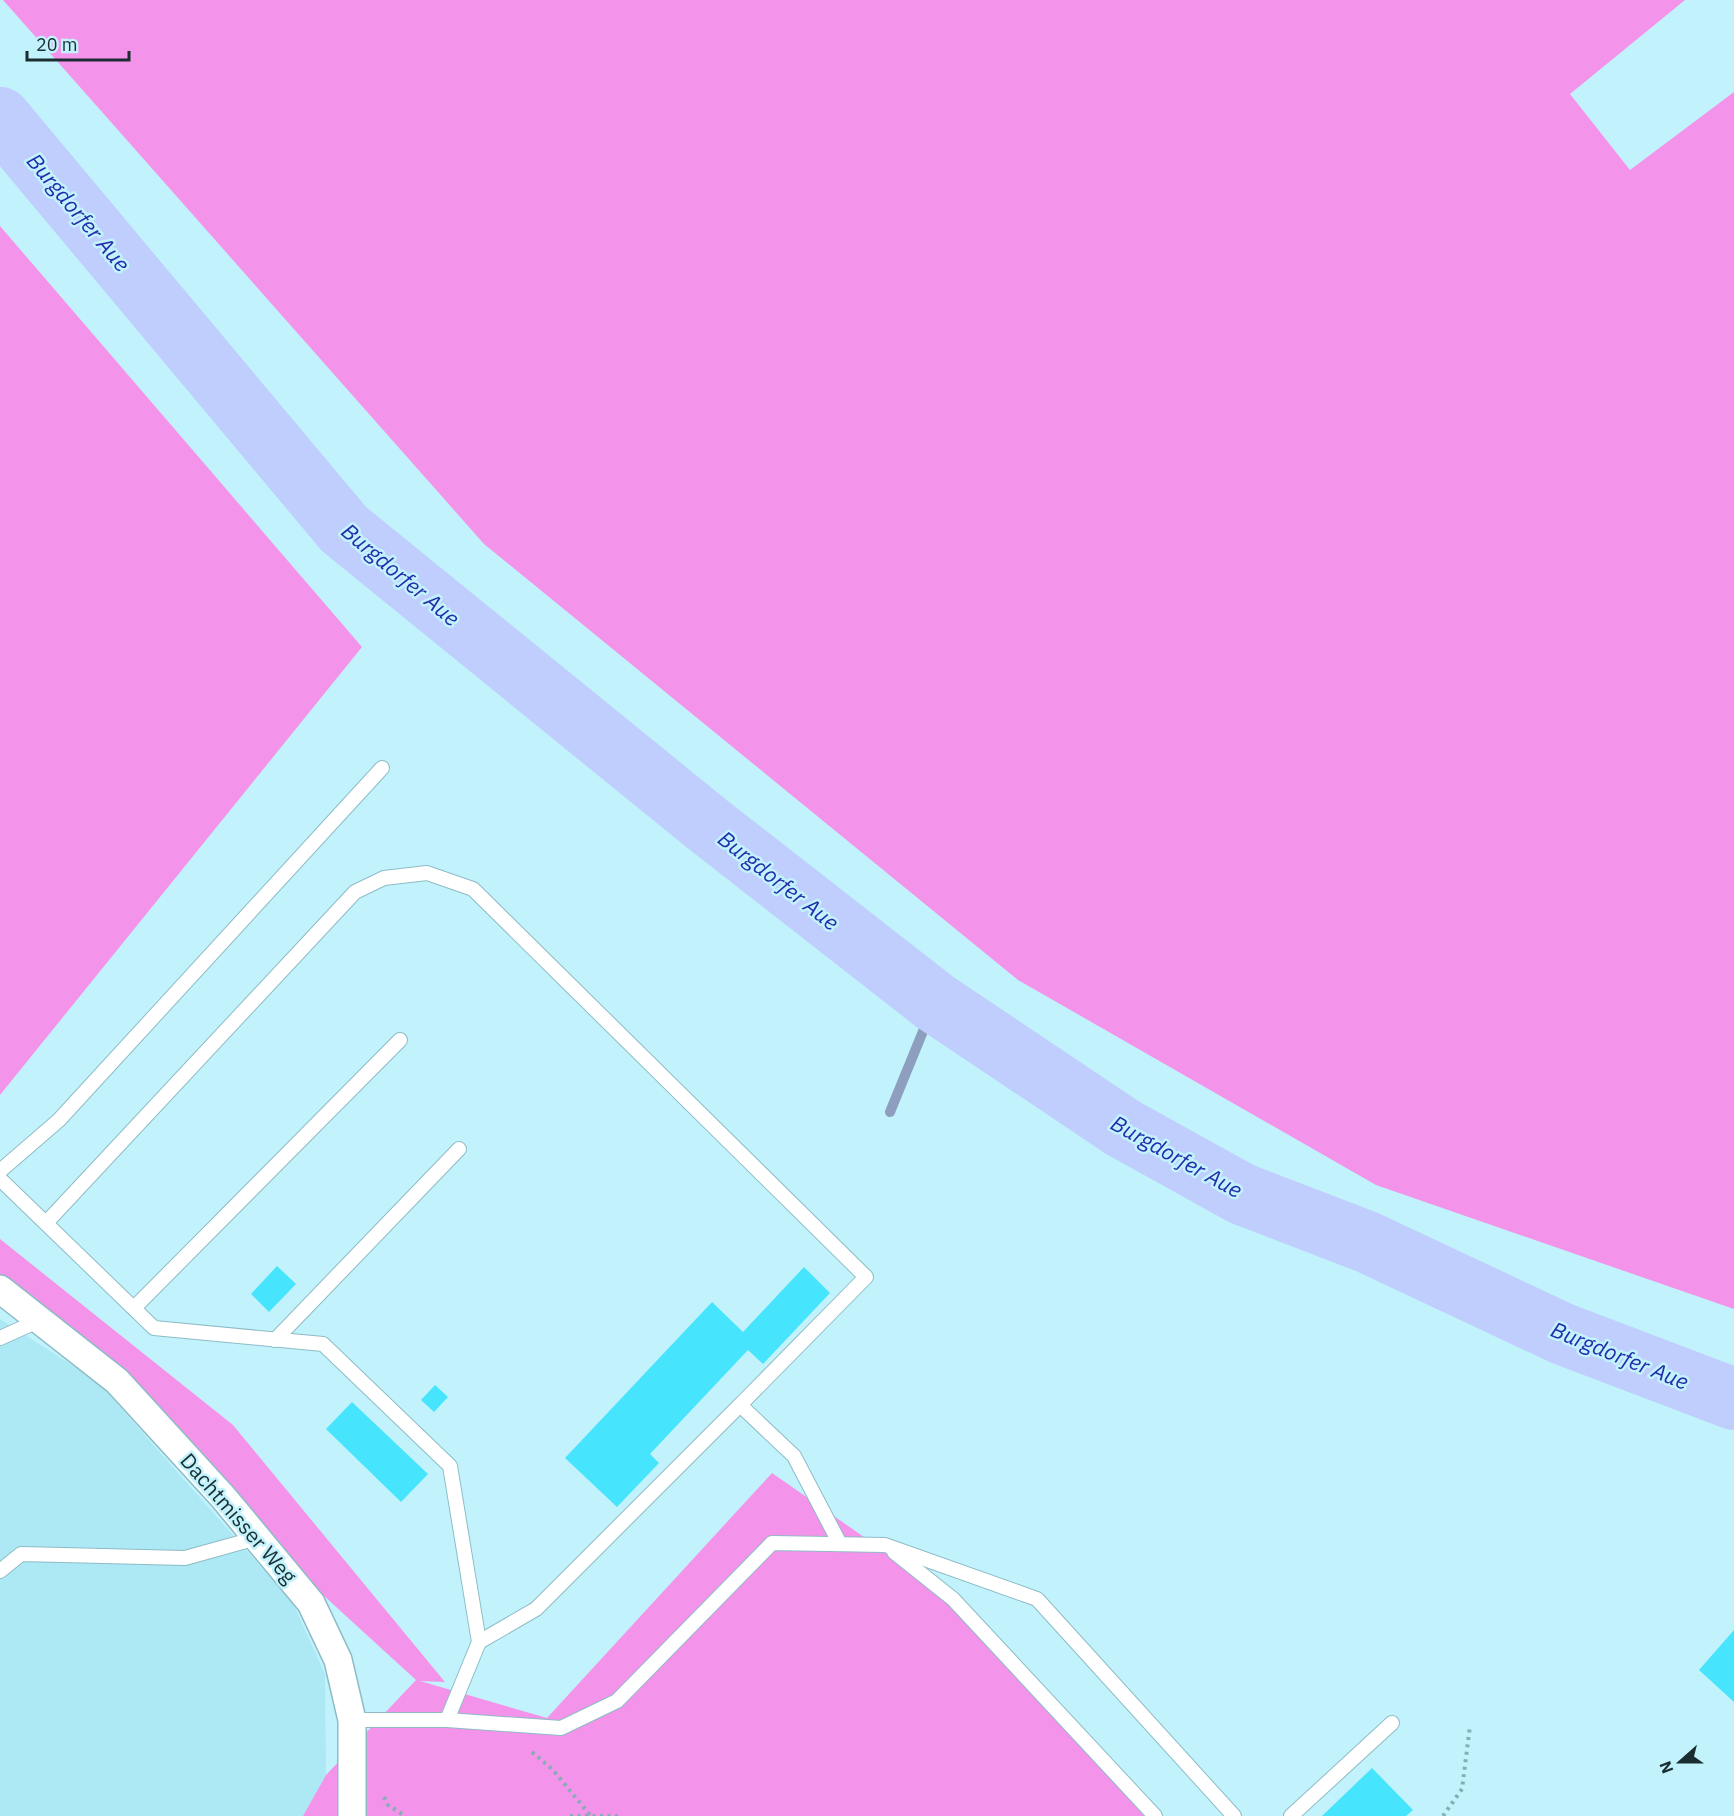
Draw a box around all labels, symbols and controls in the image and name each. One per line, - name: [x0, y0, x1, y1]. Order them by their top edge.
- scale bar: [27, 24, 129, 62]
- text: 20 m: [36, 33, 78, 56]
- water label: Burgdorfer Aue: [21, 147, 137, 277]
- water label: Burgdorfer Aue: [336, 516, 466, 632]
- water label: Burgdorfer Aue: [713, 824, 845, 936]
- water label: Burgdorfer Aue: [1106, 1108, 1248, 1204]
- water label: Burgdorfer Aue: [1547, 1314, 1693, 1396]
- street label: Dachtmisser Weg: [175, 1447, 303, 1589]
- north arrow: [1650, 1732, 1710, 1792]
- text: N: [1655, 1758, 1677, 1776]

